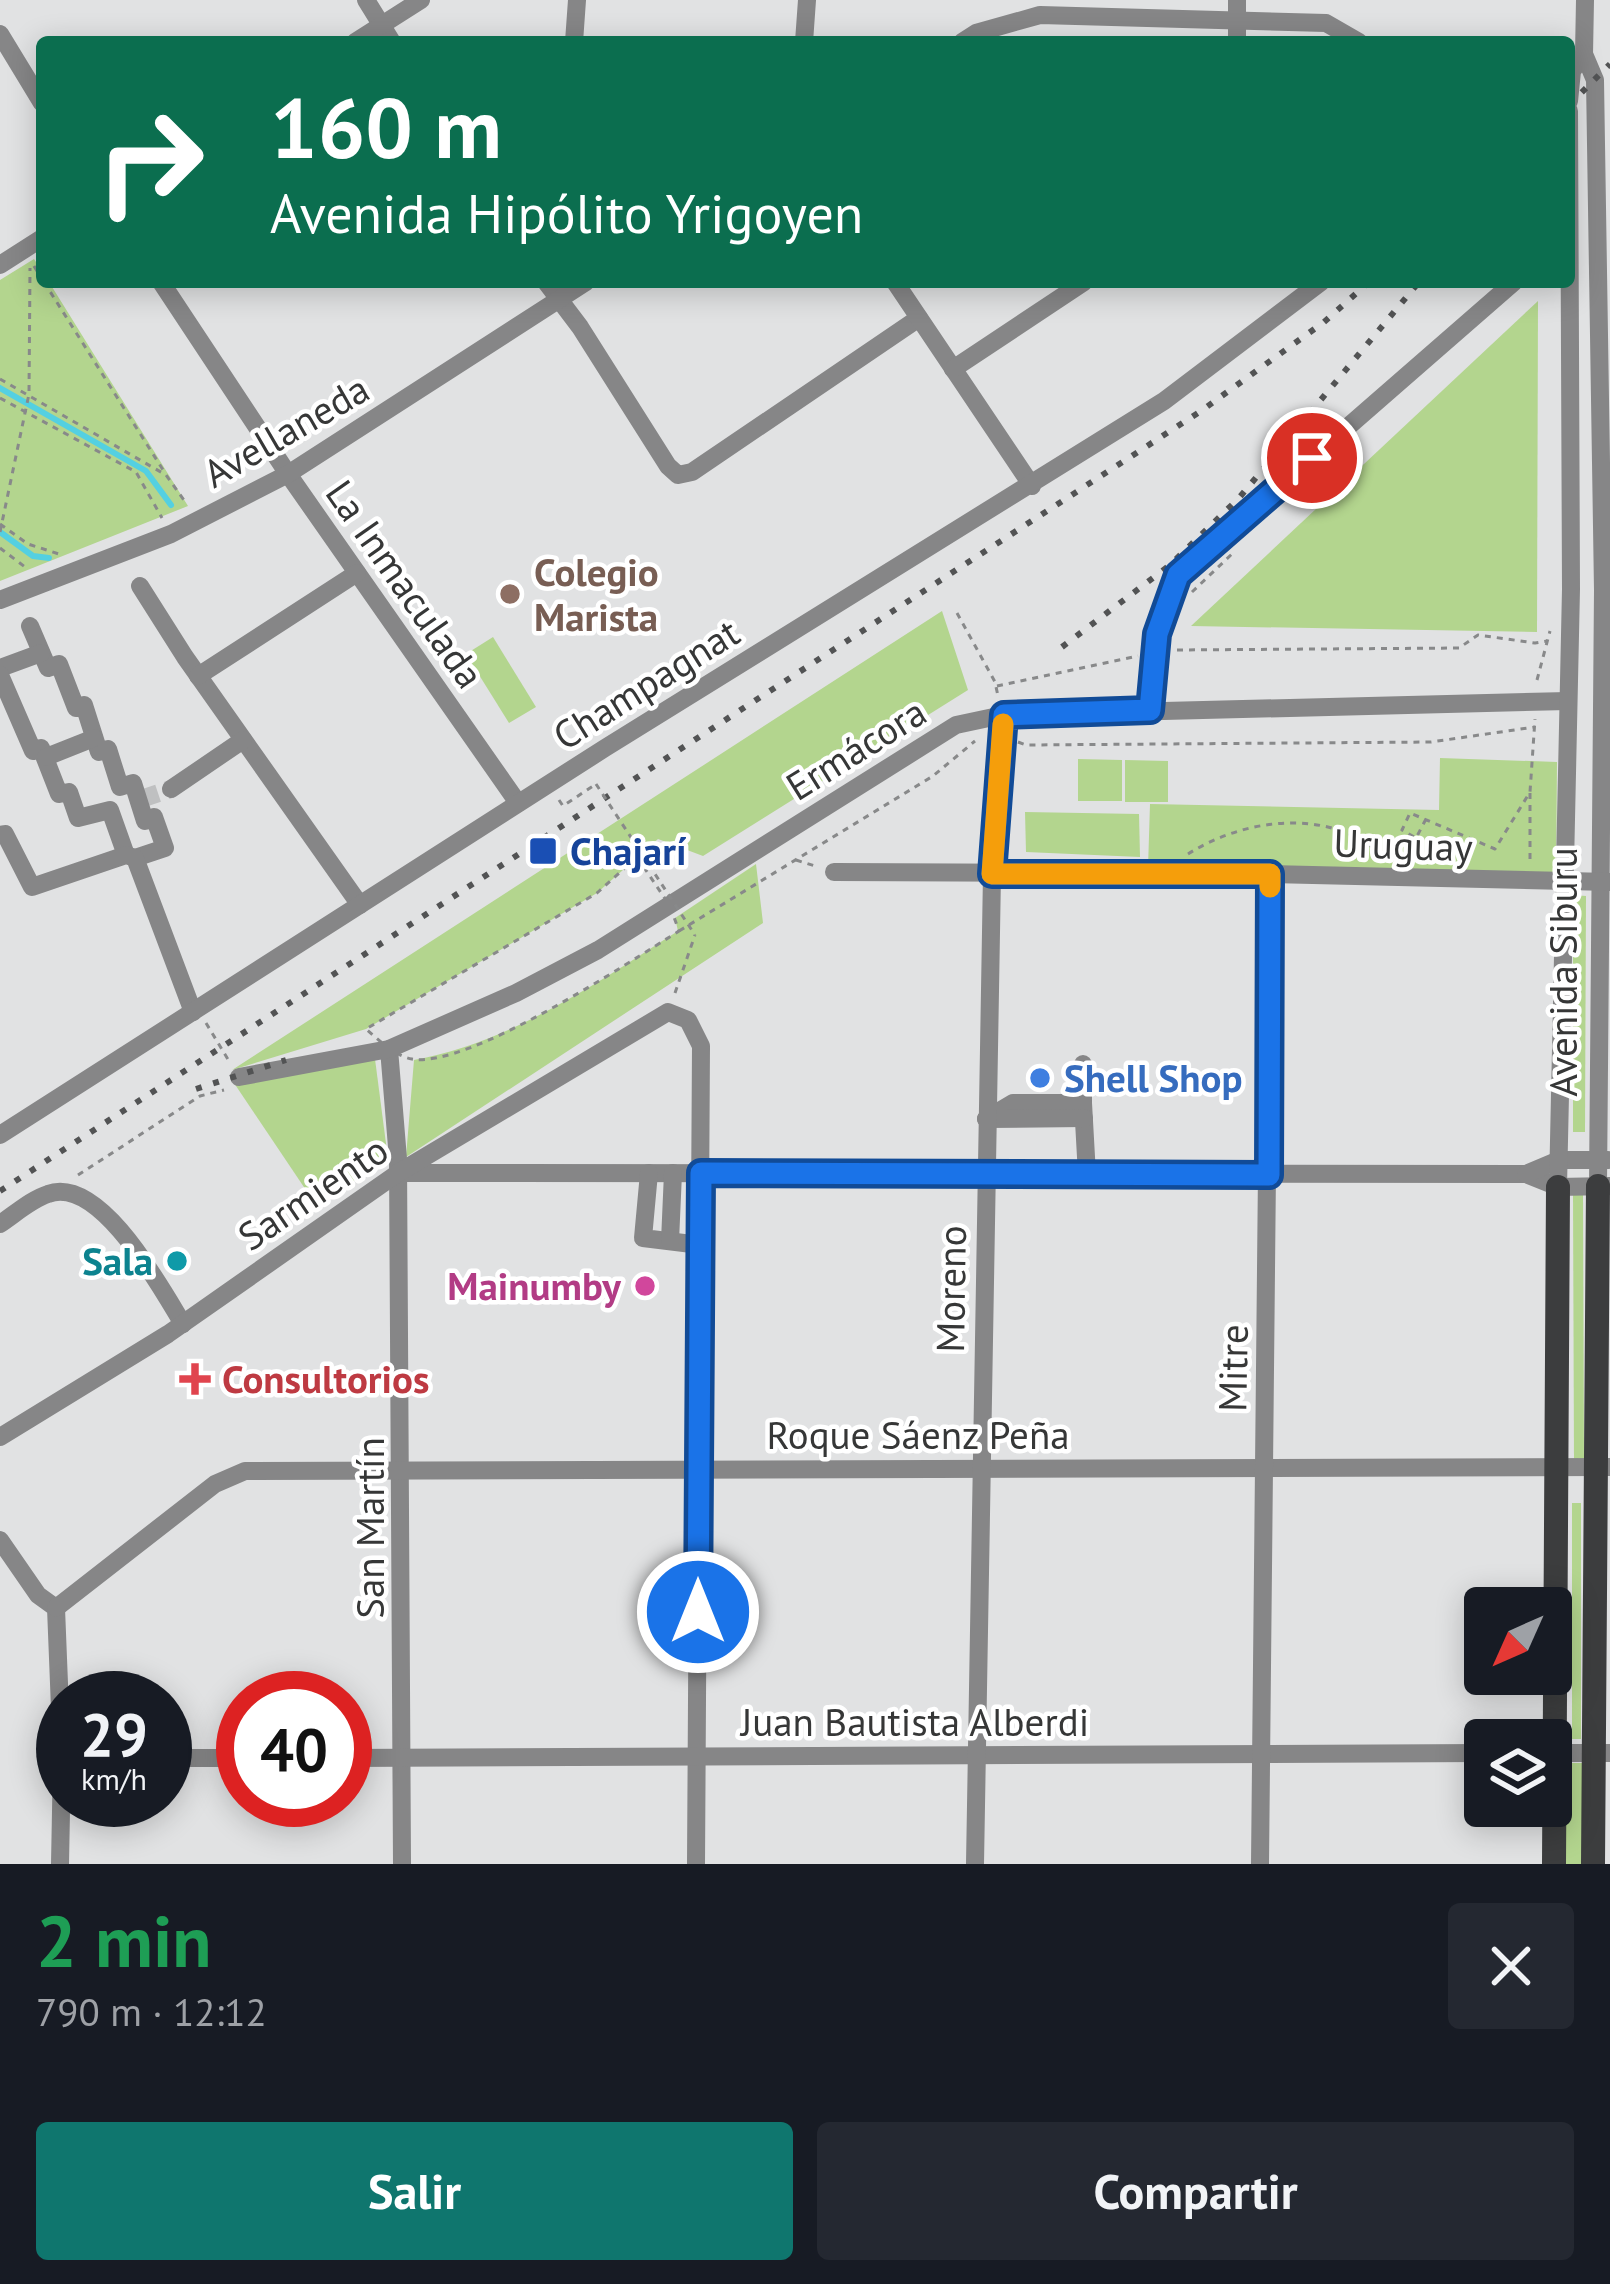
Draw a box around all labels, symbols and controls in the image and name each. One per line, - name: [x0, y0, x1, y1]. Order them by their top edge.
- text: 160 m: [270, 72, 502, 181]
- icon: right: [72, 84, 228, 240]
- text: Avenida Hipólito Yrigoyen: [270, 178, 863, 248]
- street label: Avellaneda: [194, 363, 378, 498]
- pin: [1261, 407, 1363, 509]
- icon: arrive: [1279, 425, 1345, 491]
- street label: La Inmaculada: [315, 470, 496, 698]
- place label: Colegio Marista: [534, 546, 659, 642]
- marker: Colegio Marista: [497, 581, 523, 607]
- street label: Champagnat: [543, 606, 748, 761]
- street label: Ermácora: [776, 686, 935, 811]
- street label: Uruguay: [1333, 817, 1473, 872]
- place label: Chajarí: [570, 825, 686, 876]
- marker: Chajarí: [527, 835, 559, 867]
- street label: Avenida Siburu: [1537, 847, 1588, 1097]
- place label: Shell Shop: [1064, 1052, 1242, 1103]
- marker: Shell Shop: [1027, 1065, 1053, 1091]
- street label: Sarmiento: [228, 1124, 398, 1261]
- street label: Moreno: [924, 1225, 977, 1353]
- place label: Sala: [82, 1235, 153, 1286]
- marker: Sala: [164, 1248, 190, 1274]
- place label: Mainumby: [447, 1260, 621, 1311]
- marker: Mainumby: [632, 1273, 658, 1299]
- street label: Mitre: [1206, 1324, 1259, 1412]
- place label: Consultorios: [222, 1353, 429, 1404]
- marker: Consultorios: [179, 1363, 211, 1395]
- street label: Roque Sáenz Peña: [766, 1409, 1070, 1460]
- street label: San Martín: [344, 1437, 395, 1619]
- position arrow: [635, 1549, 761, 1675]
- north arrow: [1464, 1587, 1572, 1695]
- map controls: [1464, 1587, 1572, 1827]
- speed limit sign: 40: [216, 1671, 372, 1827]
- text: 29: [80, 1695, 148, 1773]
- street label: Juan Bautista Alberdi: [739, 1696, 1089, 1747]
- button: layers: [1464, 1719, 1572, 1827]
- text: km/h: [81, 1759, 147, 1798]
- text: 2 min: [36, 1894, 212, 1987]
- button: close: [1448, 1903, 1574, 2029]
- text: 790 m · 12:12: [36, 1986, 267, 2037]
- button: Salir: [36, 2122, 793, 2260]
- button: Compartir: [817, 2122, 1574, 2260]

